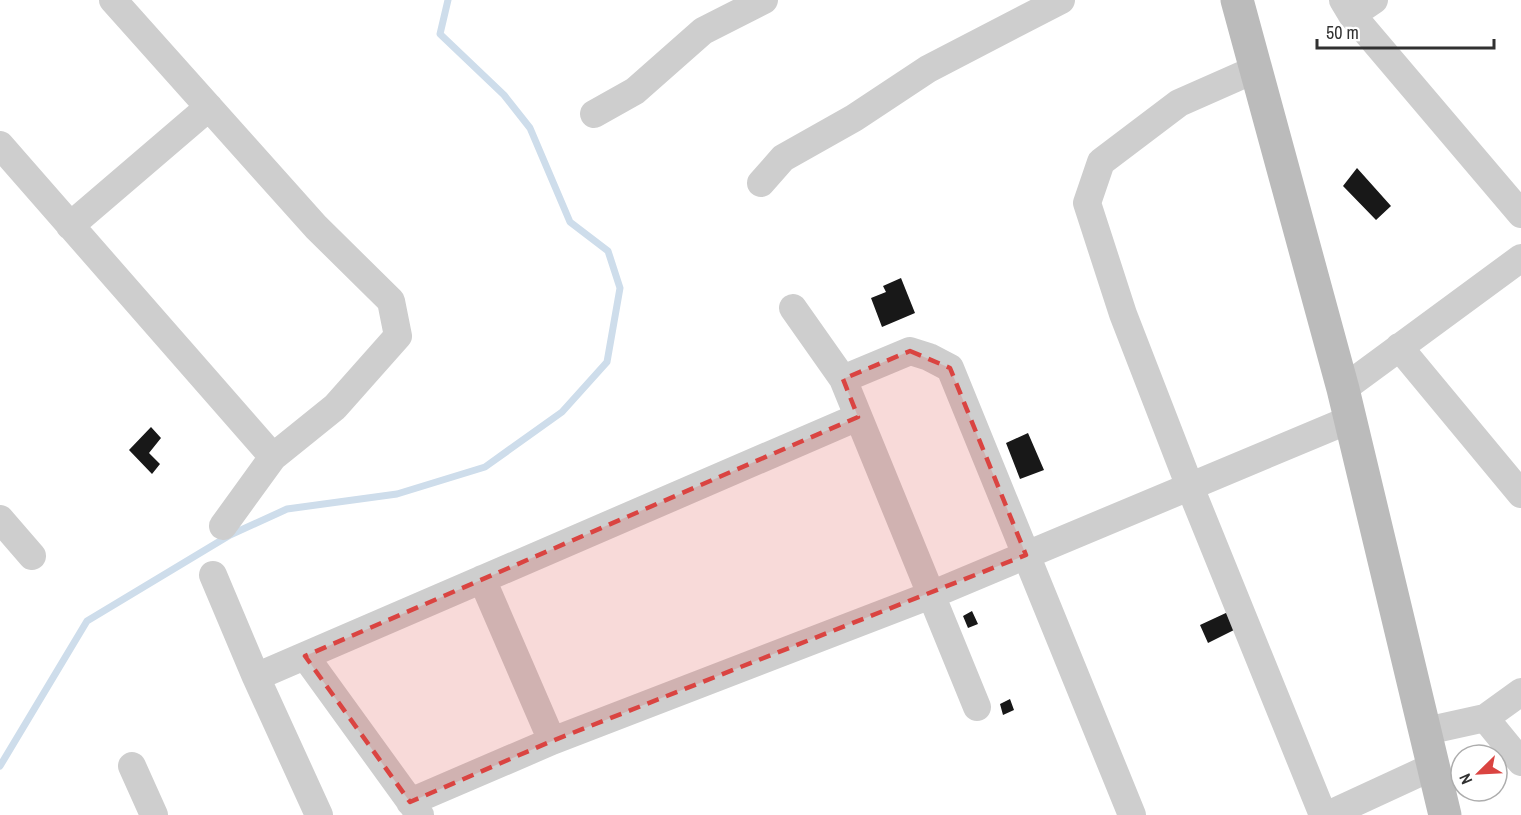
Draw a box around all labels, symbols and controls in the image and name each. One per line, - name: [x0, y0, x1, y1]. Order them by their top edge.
- scale bar: [1317, 12, 1494, 50]
- text: 50 m: [1326, 20, 1359, 45]
- north arrow: [1449, 743, 1509, 803]
- text: N: [1453, 770, 1477, 788]

